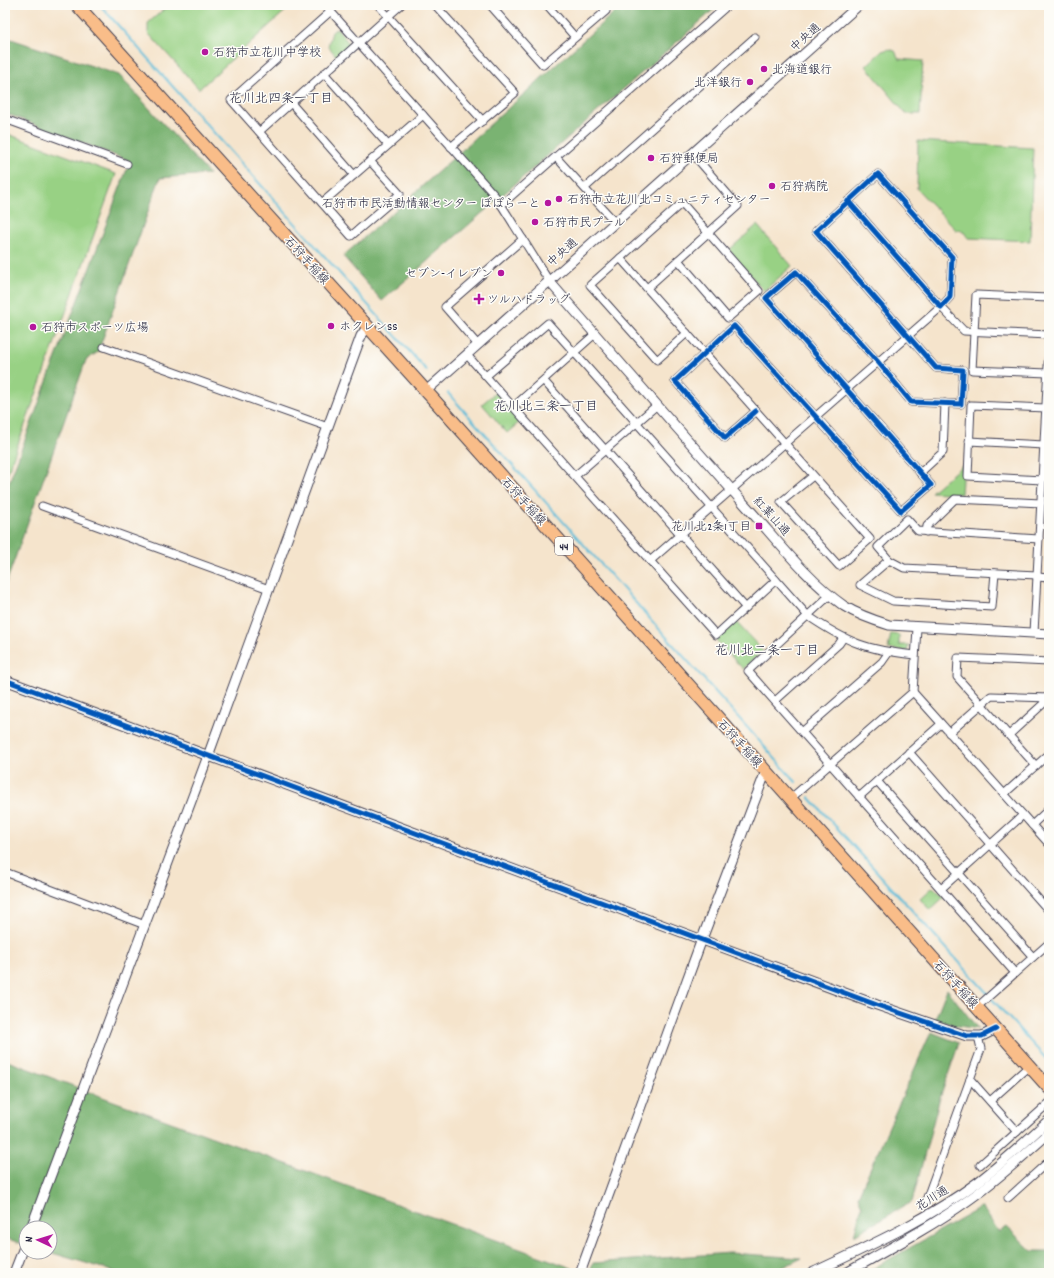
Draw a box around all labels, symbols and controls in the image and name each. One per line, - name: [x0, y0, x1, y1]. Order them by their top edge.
- street label: 中央通: [787, 20, 825, 56]
- place label: 石狩市立花川中学校: [213, 45, 321, 62]
- marker: 石狩市立花川中学校: [200, 47, 210, 57]
- place label: 北海道銀行: [772, 62, 832, 79]
- marker: 北海道銀行: [759, 64, 769, 74]
- place label: 北洋銀行: [694, 75, 742, 92]
- marker: 北洋銀行: [745, 77, 755, 87]
- district label: 花川北四条一丁目: [229, 90, 333, 109]
- place label: 石狩郵便局: [659, 151, 719, 168]
- marker: 石狩郵便局: [646, 153, 656, 163]
- place label: 石狩病院: [780, 179, 828, 196]
- marker: 石狩病院: [767, 181, 777, 191]
- place label: 石狩市立花川北コミュニティセンター: [567, 192, 771, 209]
- marker: 石狩市立花川北コミュニティセンター: [554, 194, 564, 204]
- place label: 石狩市市民活動情報センター ぽぽらーと: [322, 196, 540, 213]
- marker: 石狩市市民活動情報センター ぽぽらーと: [543, 198, 553, 208]
- place label: 石狩市民プール: [543, 215, 626, 232]
- marker: 石狩市民プール: [530, 217, 540, 227]
- street label: 石狩手稲線: [279, 233, 332, 289]
- street label: 中央通: [544, 235, 582, 271]
- place label: セブン-イレブン: [405, 266, 493, 283]
- marker: セブン-イレブン: [496, 268, 506, 278]
- place label: ツルハドラッグ: [487, 292, 571, 309]
- marker: ツルハドラッグ: [474, 294, 484, 304]
- place label: ホクレンSS: [339, 319, 398, 336]
- place label: 石狩市スポーツ広場: [41, 320, 149, 337]
- marker: ホクレンSS: [326, 321, 336, 331]
- marker: 石狩市スポーツ広場: [28, 322, 38, 332]
- district label: 花川北三条一丁目: [494, 398, 598, 417]
- street label: 石狩手稲線: [496, 474, 549, 530]
- street label: 紅葉山通: [749, 493, 793, 541]
- place label: 花川北2条1丁目: [671, 519, 751, 536]
- marker: 花川北2条1丁目: [754, 521, 764, 531]
- road number: 44: [555, 537, 573, 555]
- district label: 花川北二条一丁目: [715, 642, 819, 661]
- street label: 石狩手稲線: [712, 716, 765, 772]
- street label: 石狩手稲線: [928, 957, 981, 1013]
- street label: 花川通: [913, 1183, 953, 1216]
- north arrow: [18, 1220, 58, 1260]
- text: N: [22, 1236, 38, 1243]

